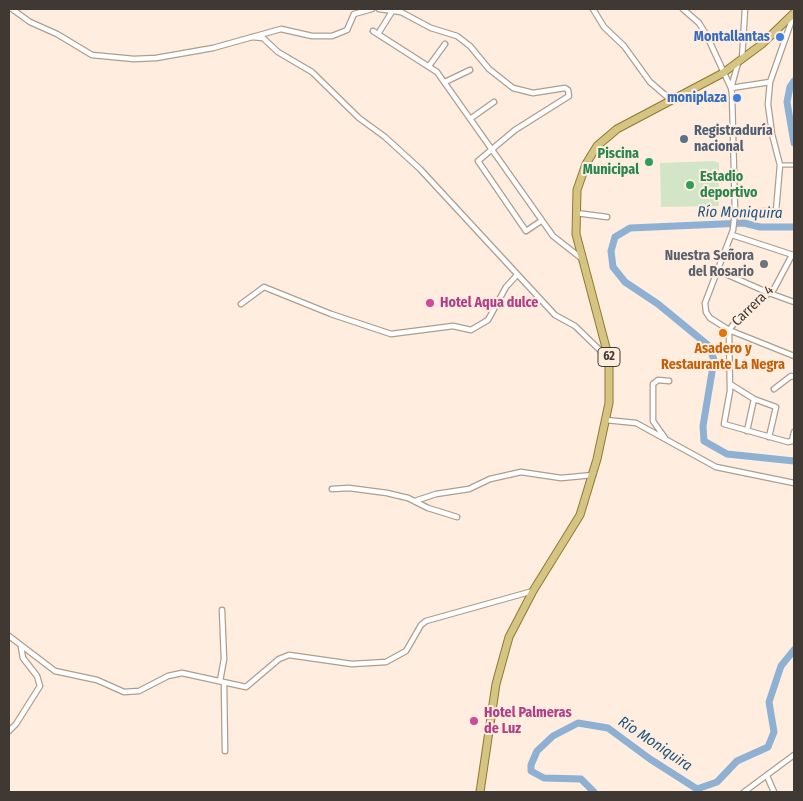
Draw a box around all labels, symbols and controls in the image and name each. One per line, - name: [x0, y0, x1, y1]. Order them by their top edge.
- place label: Montallantas: [694, 29, 770, 45]
- marker: Montallantas: [774, 31, 786, 43]
- place label: moniplaza: [667, 90, 727, 106]
- marker: moniplaza: [731, 92, 743, 104]
- place label: Registraduría nacional: [694, 123, 773, 156]
- marker: Registraduría nacional: [678, 133, 690, 145]
- place label: Piscina Municipal: [583, 146, 639, 178]
- marker: Piscina Municipal: [643, 156, 655, 168]
- place label: Estadio deportivo: [700, 169, 757, 202]
- marker: Estadio deportivo: [684, 179, 696, 191]
- water label: Río Moniquira: [697, 203, 783, 223]
- place label: Nuestra Señora del Rosario: [665, 248, 754, 280]
- marker: Nuestra Señora del Rosario: [758, 258, 770, 270]
- street label: Carrera 4: [729, 282, 777, 330]
- place label: Hotel Aqua dulce: [440, 295, 538, 311]
- marker: Hotel Aqua dulce: [424, 297, 436, 309]
- marker: Asadero y Restaurante La Negra: [717, 327, 729, 339]
- place label: Asadero y Restaurante La Negra: [661, 341, 785, 374]
- road number: 62: [598, 348, 620, 367]
- place label: Hotel Palmeras de Luz: [484, 705, 572, 738]
- water label: Río Moniquira: [615, 713, 695, 775]
- marker: Hotel Palmeras de Luz: [468, 715, 480, 727]

